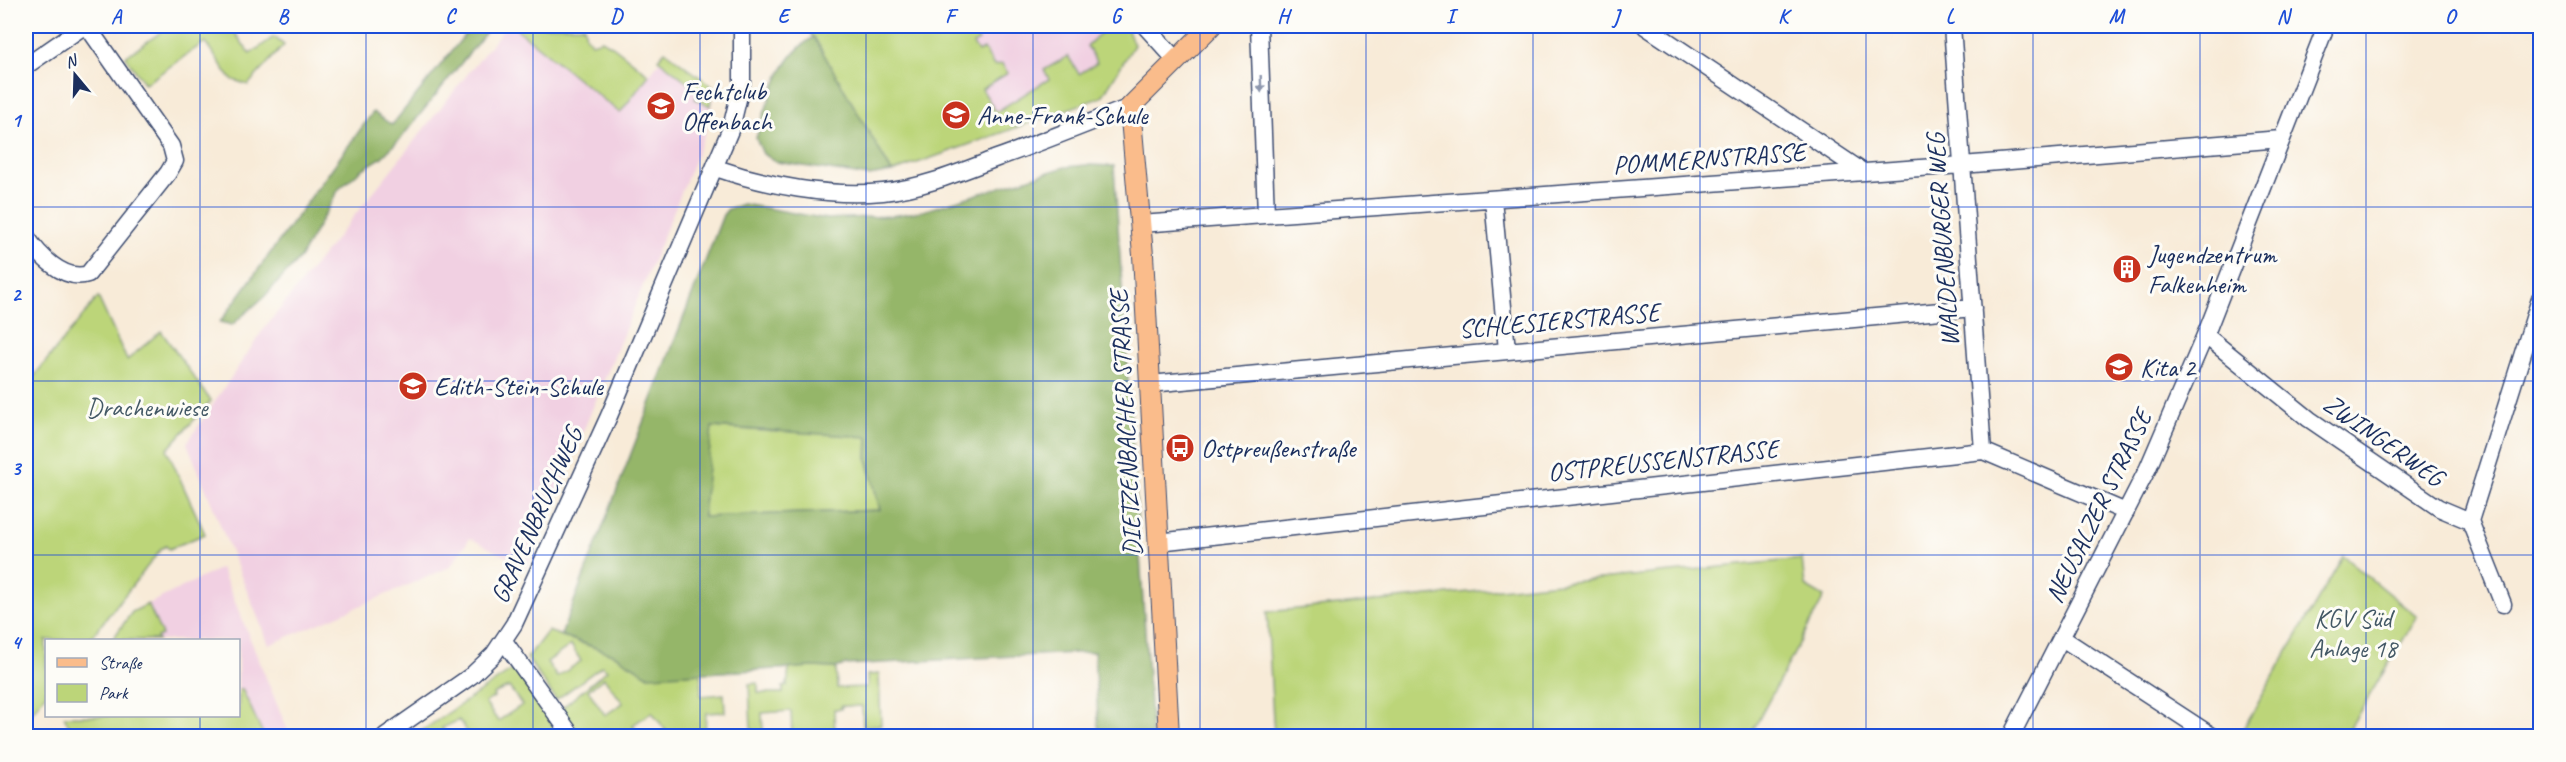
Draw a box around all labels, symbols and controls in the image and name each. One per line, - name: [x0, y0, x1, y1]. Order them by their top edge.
- text: A: [111, 4, 123, 29]
- text: B: [278, 4, 290, 29]
- text: C: [445, 4, 457, 29]
- text: D: [610, 4, 624, 29]
- text: E: [778, 4, 792, 29]
- text: F: [945, 4, 959, 29]
- text: G: [1111, 4, 1124, 29]
- text: H: [1277, 4, 1292, 29]
- text: I: [1446, 4, 1459, 29]
- text: J: [1611, 4, 1623, 29]
- text: K: [1778, 4, 1792, 29]
- text: L: [1946, 4, 1956, 29]
- text: M: [2109, 4, 2126, 29]
- text: N: [2277, 4, 2293, 29]
- text: O: [2445, 4, 2458, 29]
- north arrow: [45, 45, 105, 105]
- text: N: [63, 50, 81, 73]
- one-way arrow: [1257, 74, 1266, 93]
- place label: Fechtclub Offenbach: [682, 75, 773, 138]
- school or university icon: Fechtclub Offenbach: [645, 90, 677, 122]
- school or university icon: Anne-Frank-Schule: [940, 99, 972, 131]
- place label: Anne-Frank-Schule: [977, 99, 1149, 132]
- text: 1: [12, 108, 23, 133]
- street label: WALDENBURGER WEG: [1918, 129, 1966, 348]
- street label: POMMERNSTRASSE: [1612, 135, 1809, 182]
- place label: Jugendzentrum Falkenheim: [2146, 238, 2279, 301]
- building icon: Jugendzentrum Falkenheim: [2111, 253, 2143, 285]
- text: 2: [12, 282, 23, 307]
- street label: DIETZENBACHER STRASSE: [1102, 286, 1149, 557]
- street label: SCHLESIERSTRASSE: [1457, 295, 1665, 346]
- school or university icon: Kita 2: [2103, 351, 2135, 383]
- place label: Kita 2: [2140, 351, 2197, 384]
- school or university icon: Edith-Stein-Schule: [397, 370, 429, 402]
- place label: Edith-Stein-Schule: [434, 370, 604, 403]
- street label: ZWINGERWEG: [2317, 387, 2453, 496]
- park label: Drachenwiese: [86, 391, 209, 424]
- street label: NEUSALZER STRASSE: [2037, 401, 2161, 608]
- street label: GRAVENBRUCHWEG: [483, 419, 591, 608]
- bus stop icon: Ostpreußenstraße: [1164, 432, 1196, 464]
- place label: Ostpreußenstraße: [1201, 432, 1358, 465]
- street label: OSTPREUSSENSTRASSE: [1546, 432, 1784, 489]
- text: 3: [12, 456, 23, 481]
- park label: KGV Süd Anlage 18: [2309, 602, 2399, 665]
- text: 4: [12, 630, 24, 655]
- legend: [45, 639, 240, 717]
- text: Straße: [99, 652, 143, 674]
- text: Park: [99, 682, 129, 704]

